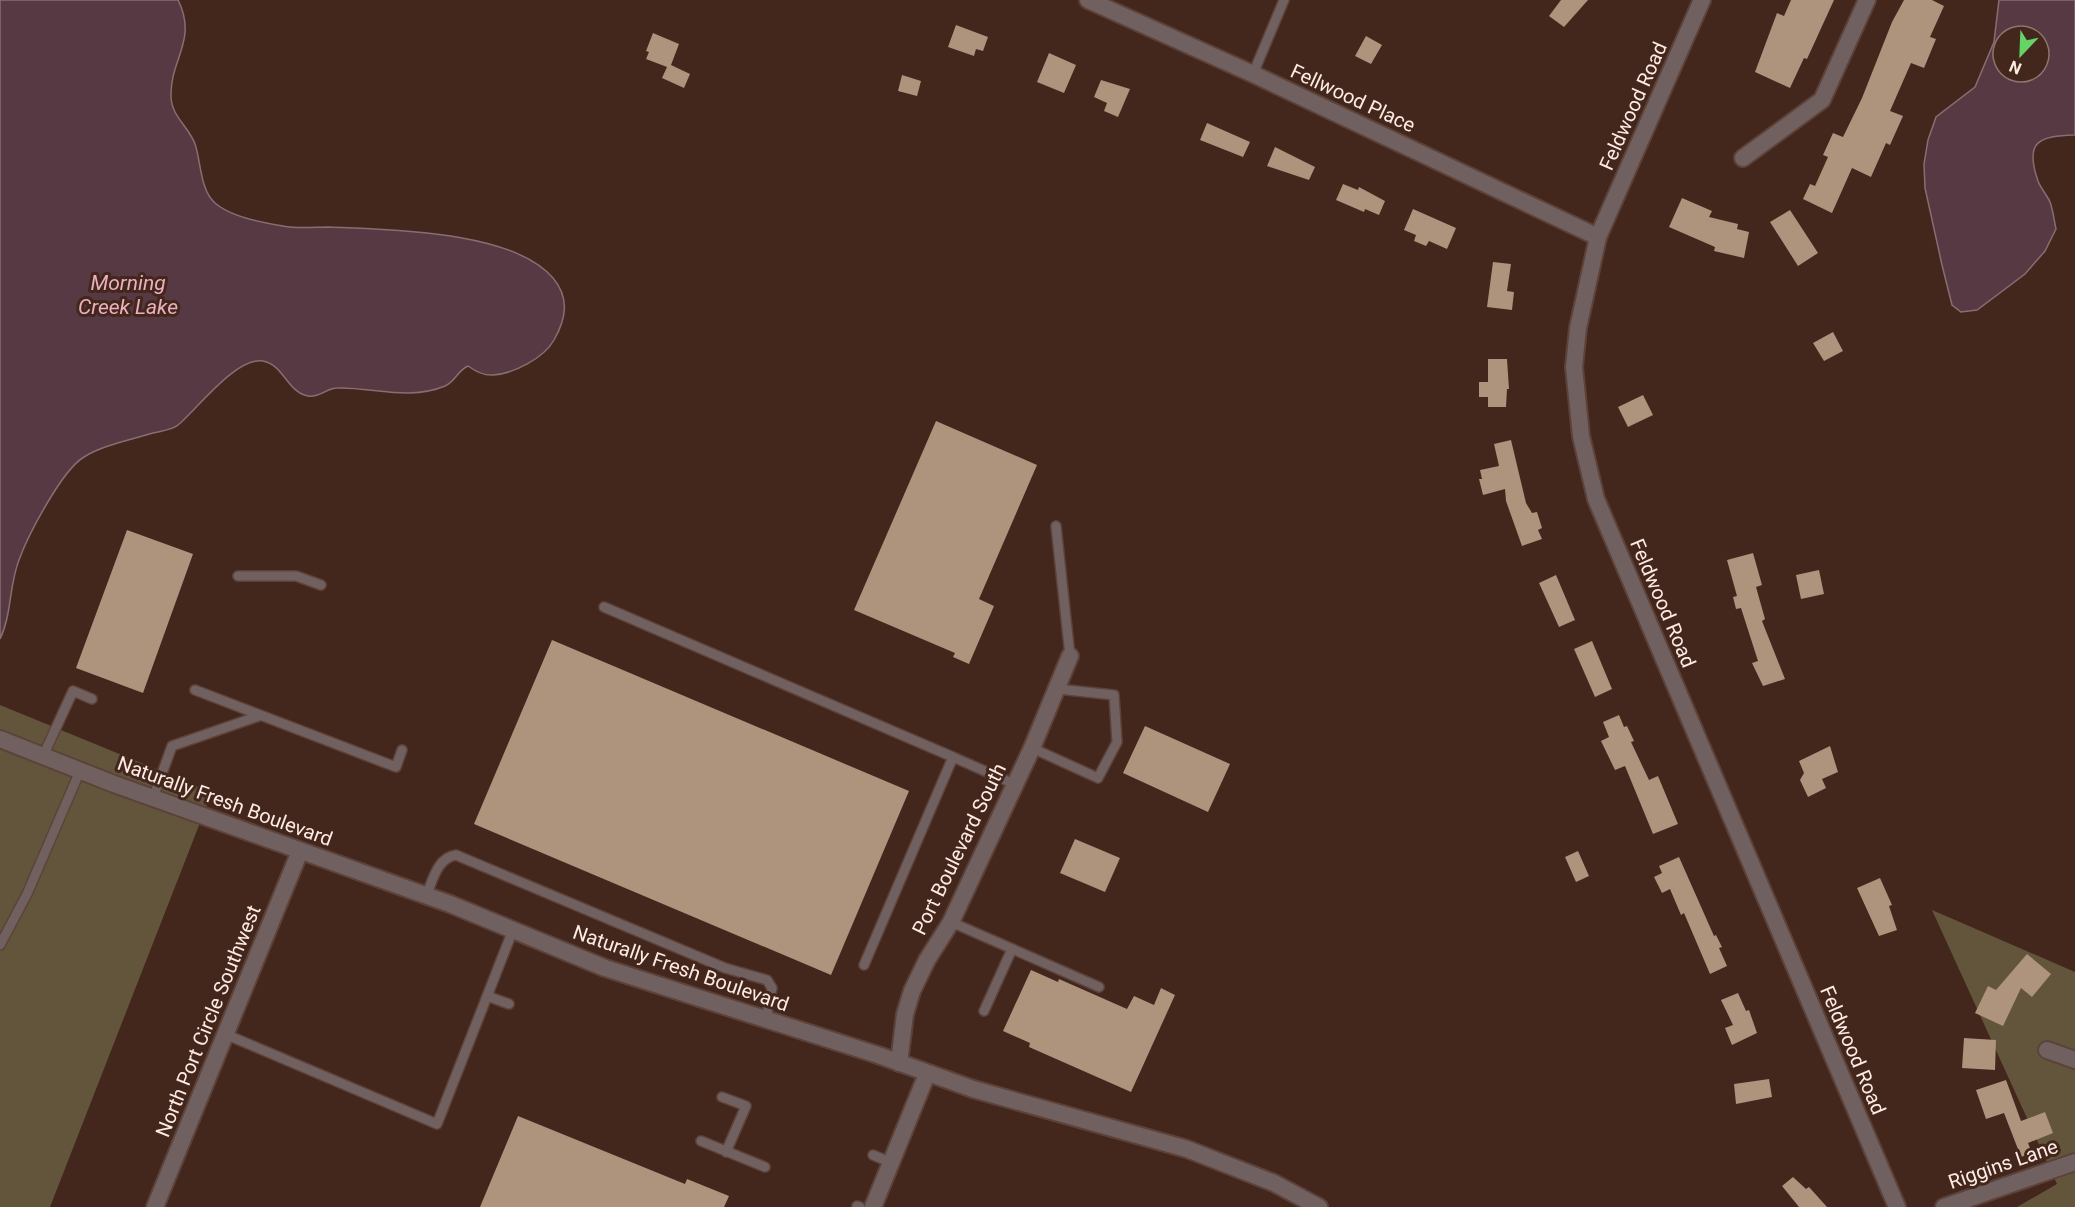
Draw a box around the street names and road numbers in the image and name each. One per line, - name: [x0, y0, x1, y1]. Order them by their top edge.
- street label: Feldwood Road: [1594, 38, 1672, 174]
- street label: Fellwood Place: [1287, 59, 1419, 137]
- street label: Feldwood Road: [1625, 535, 1701, 671]
- street label: Naturally Fresh Boulevard: [114, 751, 336, 851]
- street label: Port Boulevard South: [907, 759, 1011, 939]
- street label: North Port Circle Southwest: [150, 902, 266, 1140]
- street label: Naturally Fresh Boulevard: [570, 920, 792, 1016]
- street label: Feldwood Road: [1815, 982, 1891, 1118]
- street label: Riggins Lane: [1945, 1134, 2061, 1194]

